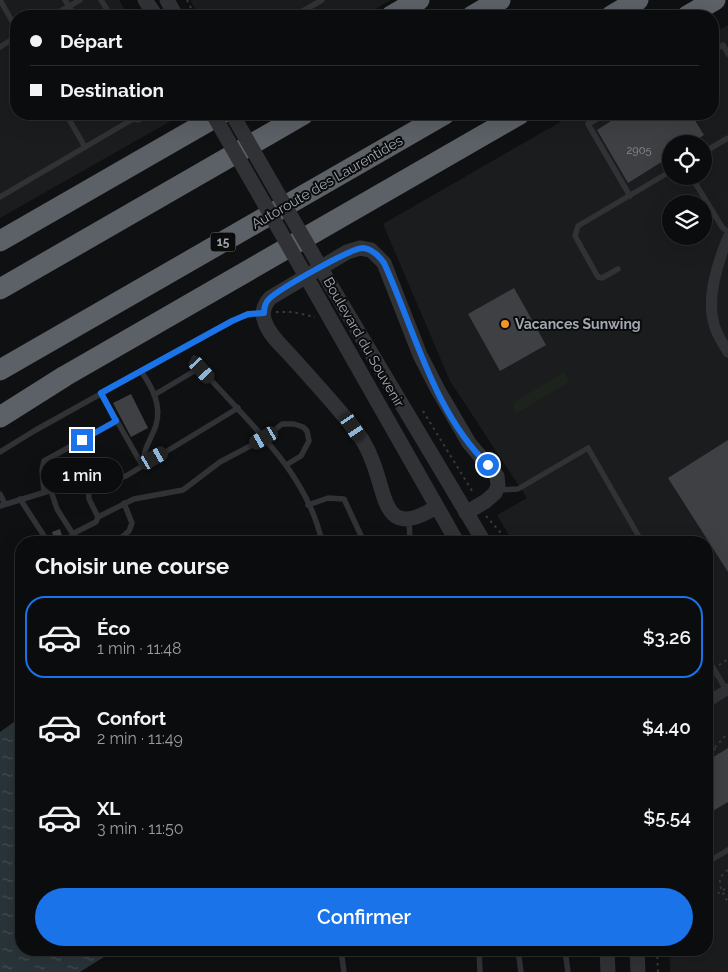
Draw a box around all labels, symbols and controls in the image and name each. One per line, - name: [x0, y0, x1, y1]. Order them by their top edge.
- text: Départ: [60, 30, 123, 52]
- text: Destination: [60, 79, 164, 101]
- street label: Autoroute des Laurentides: [249, 132, 406, 232]
- map controls: [662, 135, 712, 245]
- button: locate: [662, 135, 712, 185]
- house number: 2905: [627, 144, 651, 157]
- button: layers: [662, 195, 712, 245]
- road number: 15: [210, 232, 236, 252]
- street label: Boulevard du Souvenir: [320, 274, 408, 410]
- place label: Vacances Sunwing: [515, 316, 641, 332]
- marker: Vacances Sunwing: [499, 318, 511, 330]
- car: [186, 354, 217, 386]
- car: [338, 410, 367, 444]
- car: [247, 424, 280, 452]
- route end: [71, 429, 93, 451]
- car: [137, 444, 170, 472]
- route start: [477, 454, 499, 476]
- callout: 1 min: [41, 458, 123, 492]
- text: 1 min: [62, 466, 102, 485]
- text: Choisir une course: [35, 553, 229, 579]
- icon: car: [37, 615, 82, 660]
- text: Éco: [97, 617, 130, 639]
- text: $3.26: [643, 626, 691, 648]
- text: 1 min · 11:48: [97, 639, 182, 658]
- icon: car: [37, 705, 82, 750]
- text: Confort: [97, 707, 166, 729]
- text: $4.40: [642, 716, 691, 738]
- text: 2 min · 11:49: [97, 729, 183, 748]
- icon: car: [37, 795, 82, 840]
- text: XL: [97, 797, 120, 819]
- text: $5.54: [643, 806, 691, 828]
- text: 3 min · 11:50: [97, 819, 184, 838]
- button: Confirmer: [35, 888, 693, 946]

